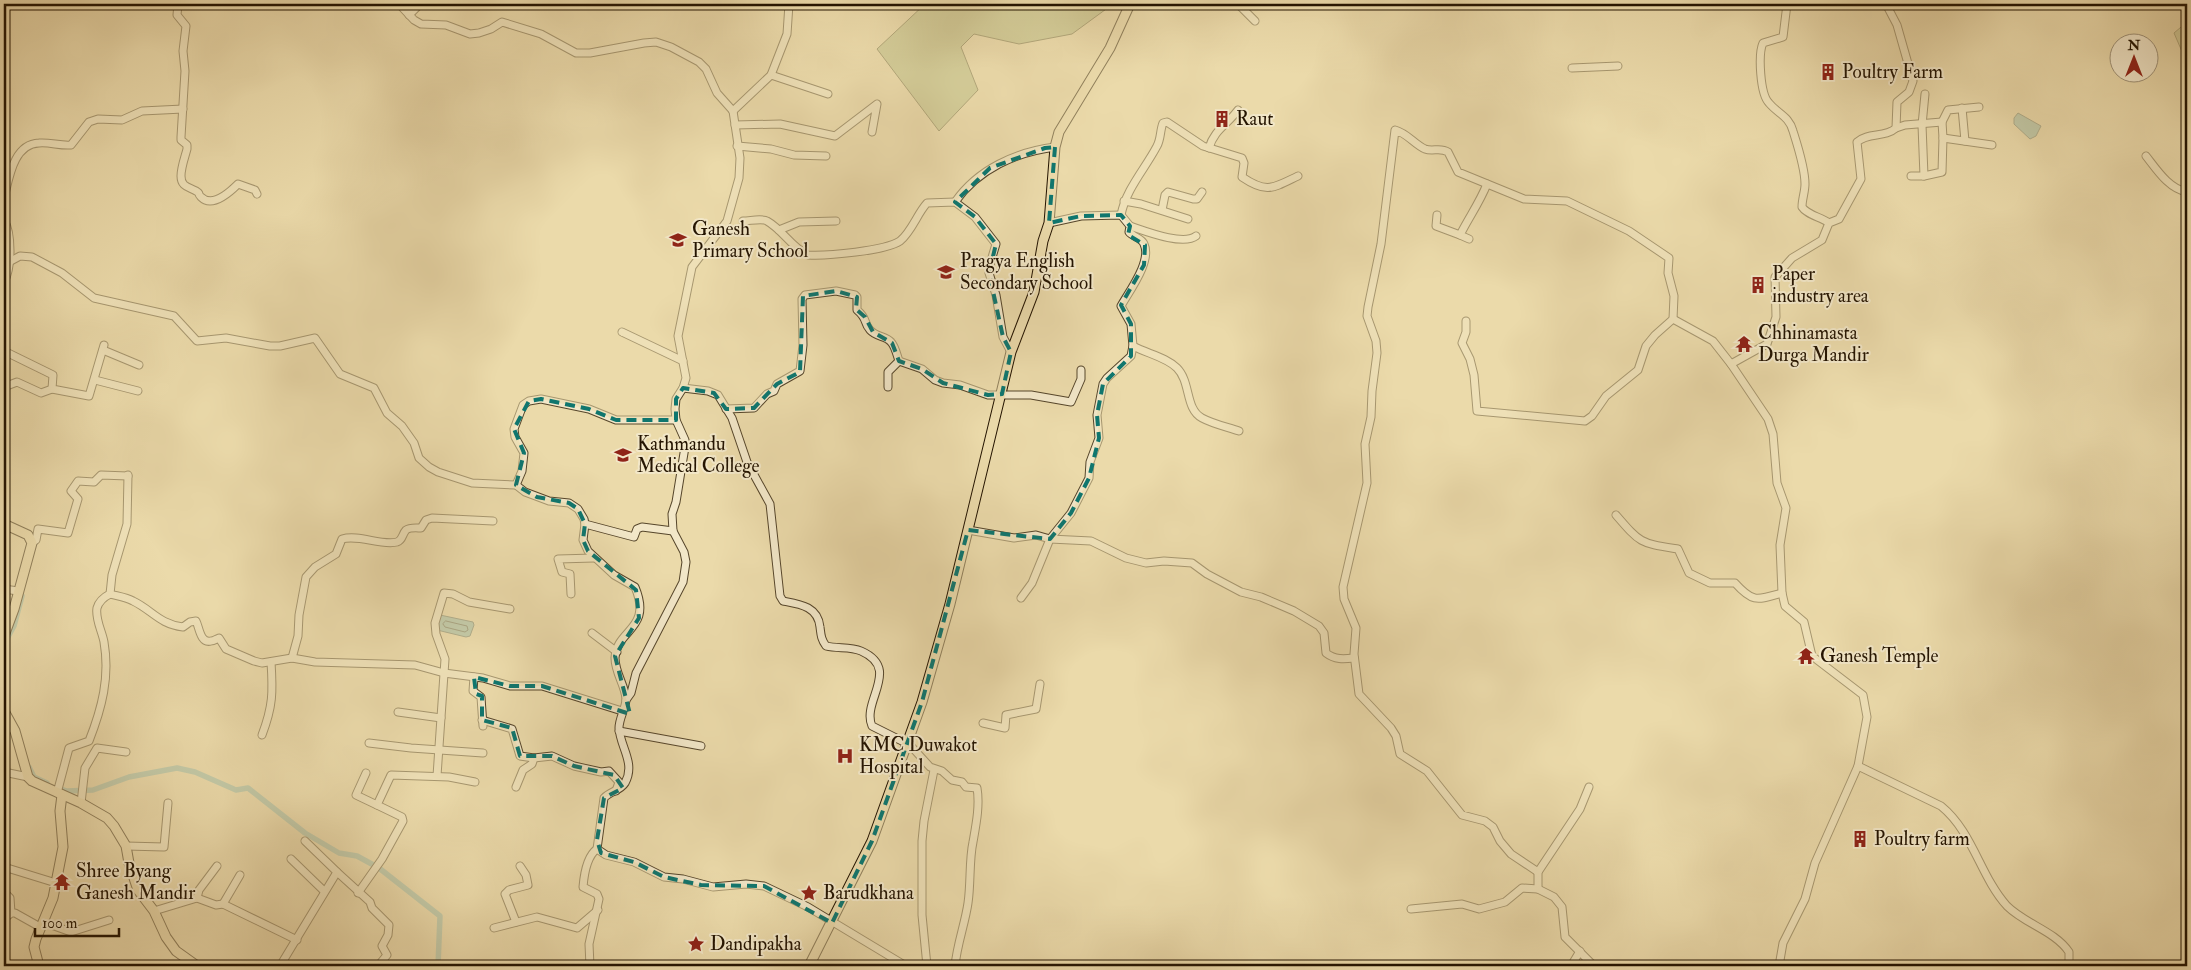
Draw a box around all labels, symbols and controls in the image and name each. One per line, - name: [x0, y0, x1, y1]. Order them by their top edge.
- north arrow: [2108, 32, 2158, 82]
- text: N: [2127, 37, 2141, 54]
- place label: Poultry Farm: [1842, 60, 1943, 84]
- building icon: Poultry Farm: [1818, 62, 1838, 82]
- place label: Raut: [1236, 107, 1273, 131]
- building icon: Raut: [1212, 109, 1232, 129]
- place label: Ganesh Primary School: [692, 217, 808, 263]
- school or university icon: Ganesh Primary School: [668, 230, 688, 250]
- place label: Pragya English Secondary School: [960, 249, 1093, 295]
- school or university icon: Pragya English Secondary School: [936, 262, 956, 282]
- place label: Paper industry area: [1772, 262, 1869, 308]
- building icon: Paper industry area: [1748, 275, 1768, 295]
- place label: Chhinamasta Durga Mandir: [1758, 321, 1869, 367]
- temple icon: Chhinamasta Durga Mandir: [1734, 334, 1754, 354]
- place label: Kathmandu Medical College: [637, 432, 760, 478]
- school or university icon: Kathmandu Medical College: [613, 445, 633, 465]
- place label: Ganesh Temple: [1820, 644, 1939, 669]
- temple icon: Ganesh Temple: [1796, 646, 1816, 666]
- place label: KMC Duwakot Hospital: [859, 733, 977, 780]
- hospital icon: KMC Duwakot Hospital: [835, 746, 855, 766]
- place label: Poultry farm: [1874, 827, 1970, 851]
- building icon: Poultry farm: [1850, 829, 1870, 849]
- place label: Shree Byang Ganesh Mandir: [76, 859, 195, 905]
- temple icon: Shree Byang Ganesh Mandir: [52, 872, 72, 892]
- place label: Barudkhana: [823, 881, 914, 905]
- place icon: Barudkhana: [799, 883, 819, 903]
- scale bar: [35, 905, 119, 937]
- text: 100 m: [42, 914, 78, 933]
- place label: Dandipakha: [710, 932, 802, 957]
- place icon: Dandipakha: [686, 934, 706, 954]

